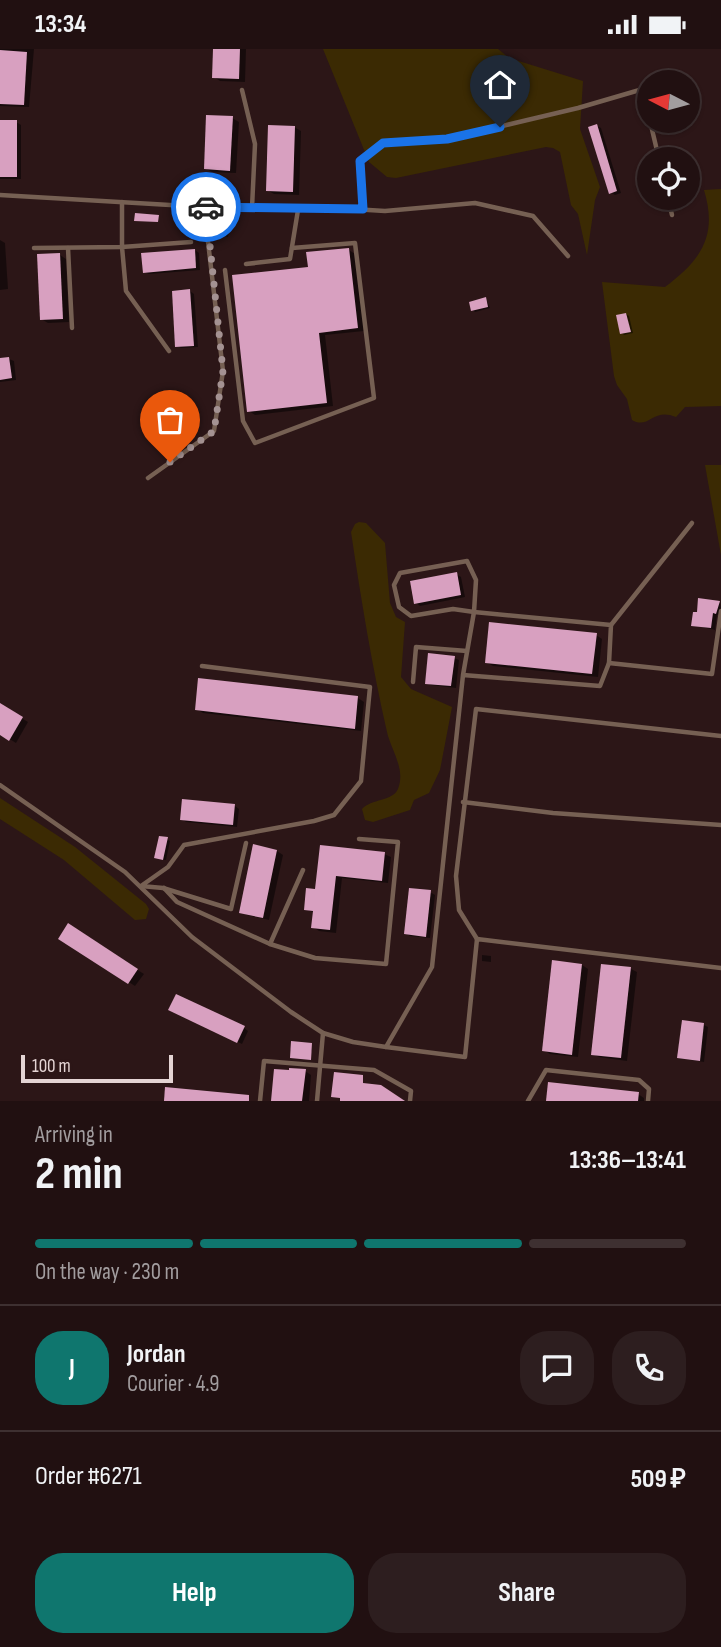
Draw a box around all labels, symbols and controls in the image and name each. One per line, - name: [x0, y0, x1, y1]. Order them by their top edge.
- text: 13:34: [35, 9, 86, 40]
- pin: [470, 55, 530, 127]
- icon: home: [481, 66, 519, 104]
- north arrow: [637, 70, 700, 133]
- map controls: [637, 70, 700, 210]
- button: locate: [637, 147, 700, 210]
- courier: [171, 172, 241, 242]
- icon: car: [187, 188, 225, 226]
- pin: [140, 390, 200, 462]
- icon: bag: [151, 401, 189, 439]
- scale bar: [21, 1052, 173, 1084]
- text: 100 m: [32, 1055, 71, 1078]
- text: Arriving in: [35, 1121, 113, 1149]
- text: 13:36–13:41: [569, 1145, 686, 1176]
- text: 2 min: [35, 1147, 123, 1202]
- text: On the way · 230 m: [35, 1258, 179, 1286]
- button: chat: [520, 1331, 594, 1405]
- button: phone: [612, 1331, 686, 1405]
- text: Jordan: [127, 1339, 185, 1370]
- text: J: [69, 1353, 75, 1384]
- text: Courier · 4.9: [127, 1370, 219, 1398]
- text: Order #6271: [35, 1461, 142, 1492]
- text: 509 ₽: [631, 1464, 686, 1495]
- button: Help: [35, 1553, 354, 1633]
- button: Share: [368, 1553, 686, 1633]

